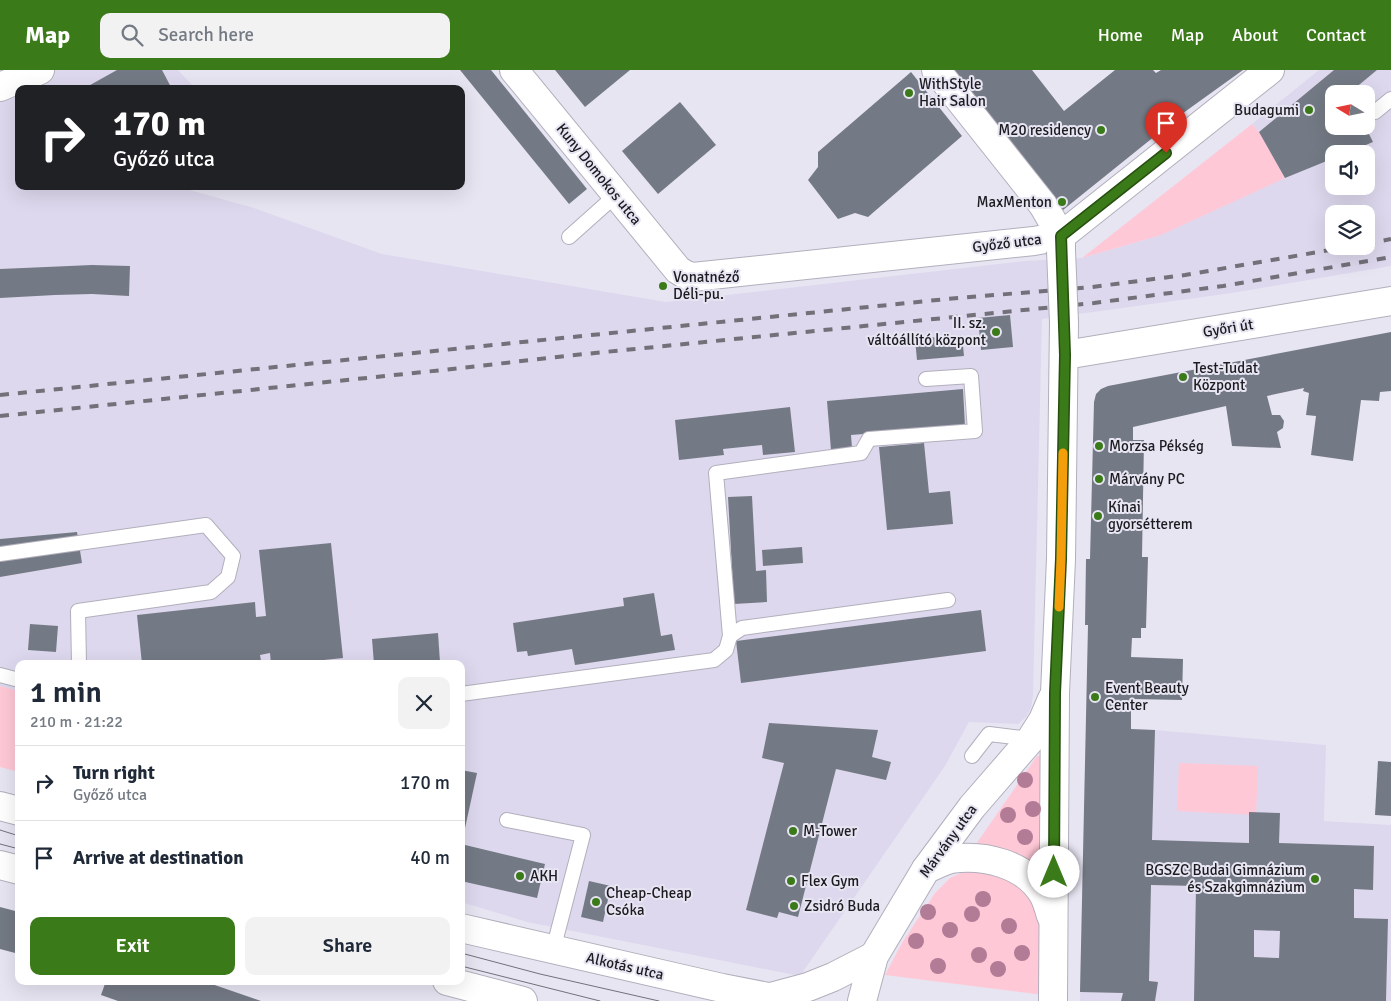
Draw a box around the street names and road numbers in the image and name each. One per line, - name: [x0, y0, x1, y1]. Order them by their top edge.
- street label: Kuny Domokos utca: [553, 120, 645, 228]
- street label: Győző utca: [971, 230, 1043, 256]
- street label: Győri út: [1202, 315, 1254, 341]
- street label: Márvány utca: [915, 801, 981, 881]
- street label: Alkotás utca: [584, 948, 666, 984]

